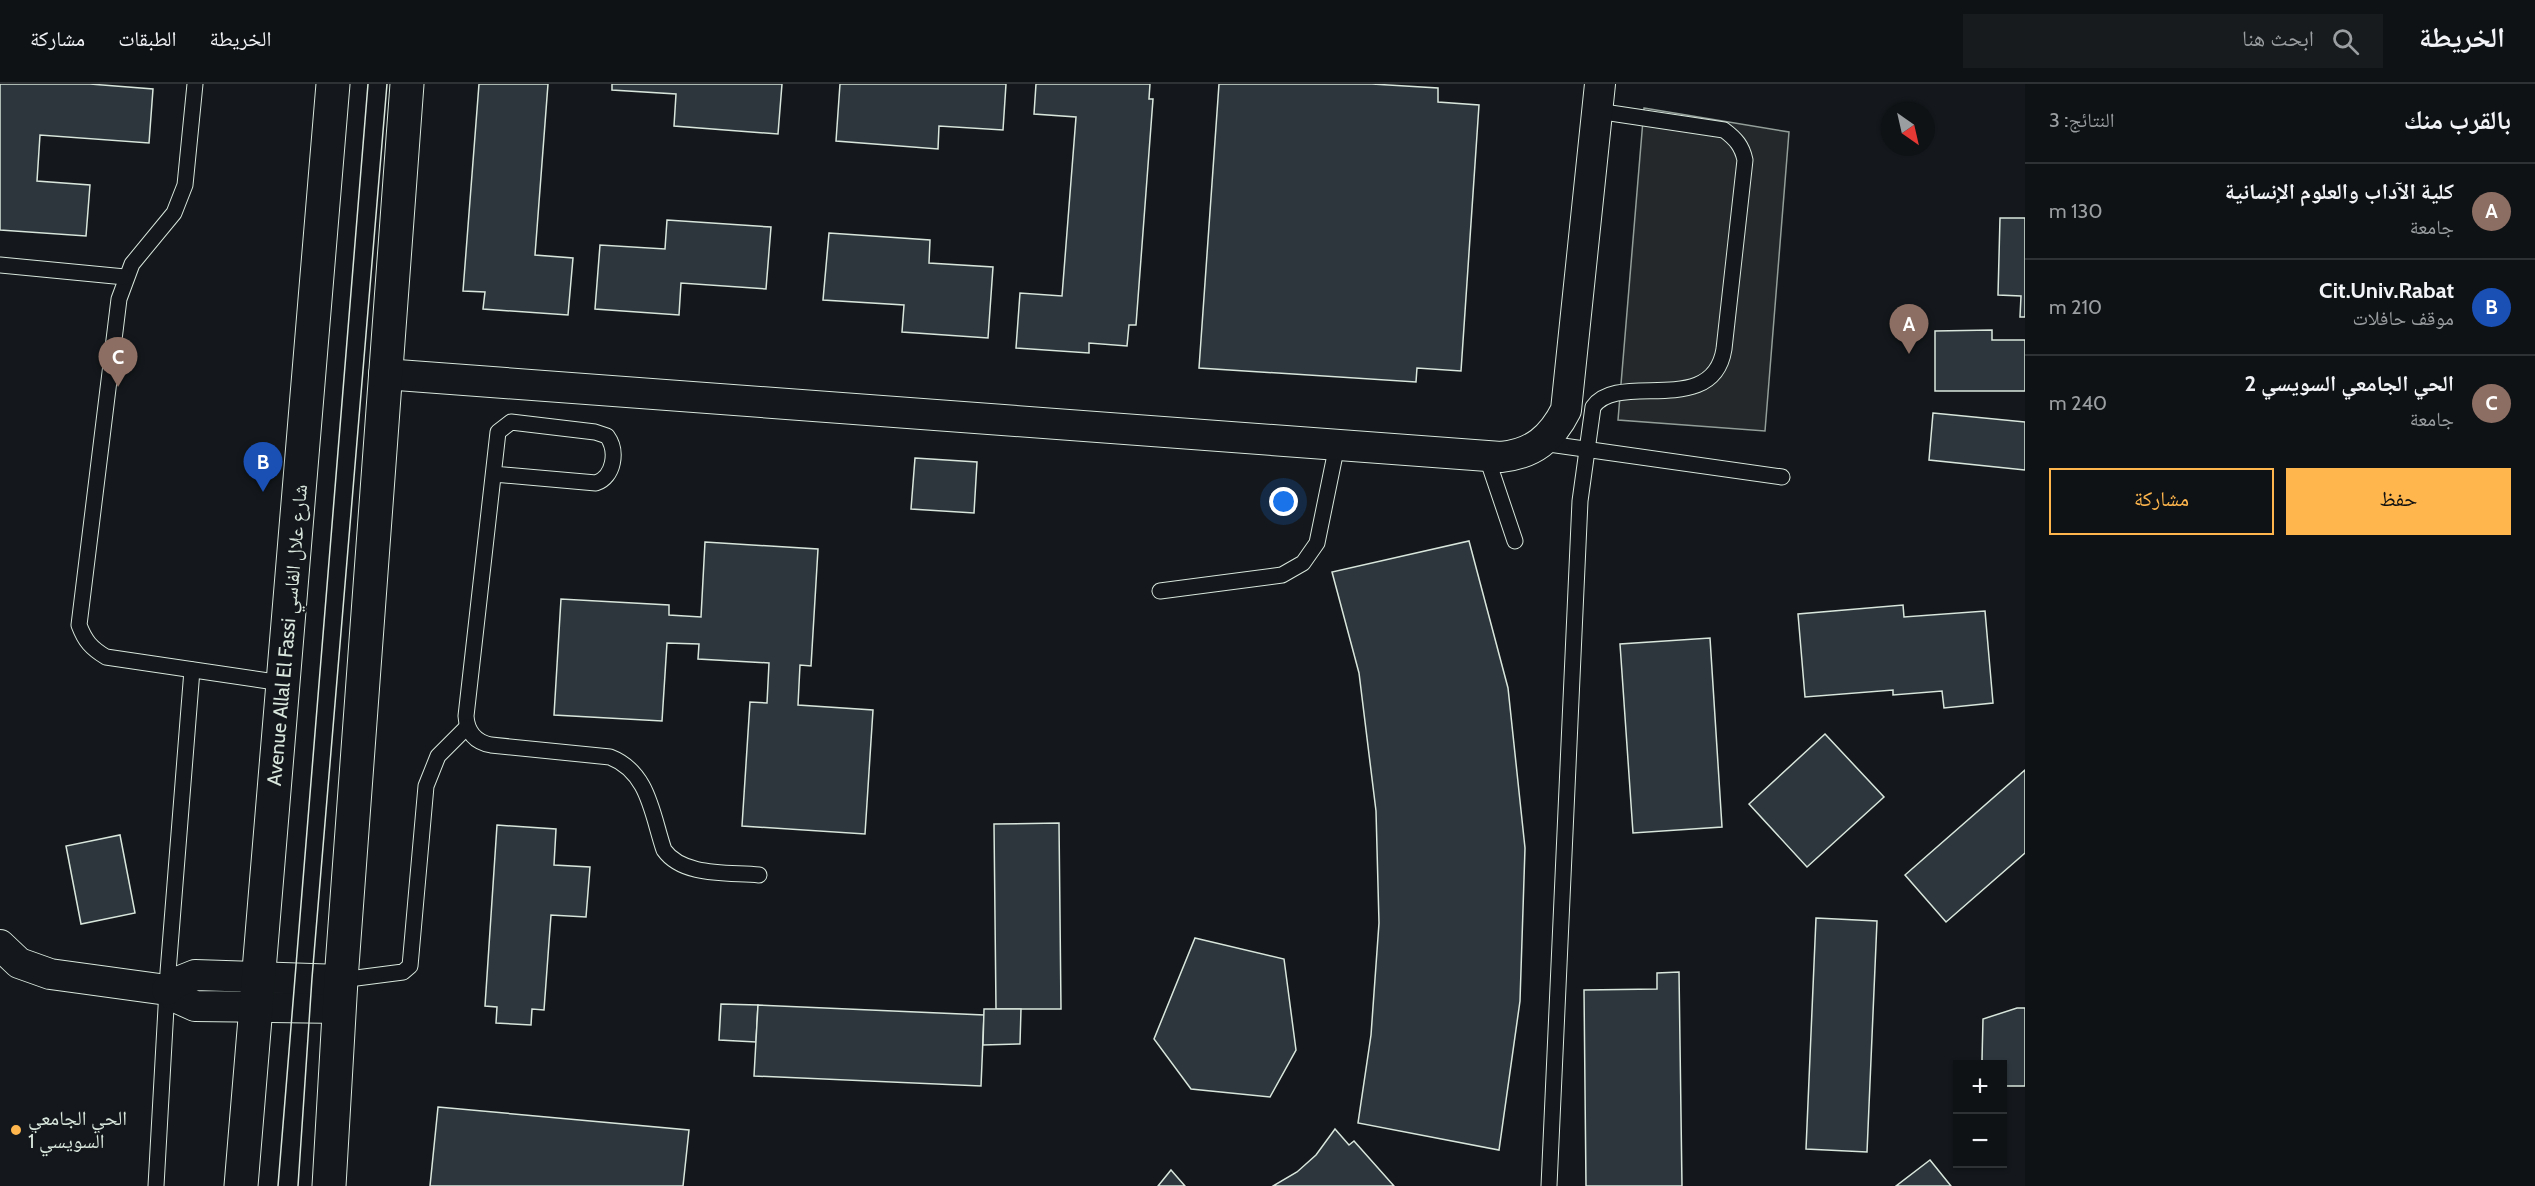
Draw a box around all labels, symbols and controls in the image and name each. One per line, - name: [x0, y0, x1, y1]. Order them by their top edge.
- search box: [1963, 14, 2383, 68]
- text: الخريطة: [2419, 20, 2505, 54]
- text: ابحث هنا: [2242, 25, 2314, 52]
- icon: search: [2329, 25, 2362, 58]
- text: مشاركة: [30, 26, 85, 51]
- text: الطبقات: [118, 26, 177, 51]
- text: الخريطة: [210, 26, 271, 51]
- north arrow: [1881, 102, 1935, 156]
- text: بالقرب منك: [2404, 104, 2511, 136]
- text: النتائج: 3: [2049, 108, 2114, 132]
- text: كلية الآداب والعلوم الإنسانية: [2225, 178, 2454, 205]
- text: 130 m: [2049, 199, 2102, 223]
- text: A: [2485, 199, 2498, 223]
- text: جامعة: [2410, 215, 2454, 239]
- text: Cit.Univ.Rabat: [2319, 277, 2454, 304]
- text: 210 m: [2049, 295, 2102, 319]
- text: B: [2485, 295, 2498, 319]
- pin: A: [1890, 304, 1928, 354]
- text: موقف حافلات: [2352, 306, 2454, 330]
- pin: C: [98, 338, 138, 387]
- text: الحي الجامعي السويسي 2: [2244, 370, 2454, 397]
- text: 240 m: [2049, 391, 2107, 415]
- text: C: [2485, 391, 2498, 415]
- text: جامعة: [2410, 407, 2454, 431]
- pin: B: [244, 442, 282, 492]
- button: مشاركة: [2049, 468, 2274, 535]
- button: حفظ: [2286, 468, 2511, 535]
- street label: Avenue Allal El Fassi شارع علال الفاسي: [262, 483, 316, 787]
- your location: [1269, 487, 1298, 516]
- map controls: [1953, 1060, 2007, 1168]
- button: +: [1953, 1060, 2007, 1114]
- place label: الحي الجامعي السويسي 1: [28, 1106, 127, 1157]
- button: −: [1953, 1114, 2007, 1168]
- marker: الحي الجامعي السويسي 1: [9, 1123, 23, 1137]

